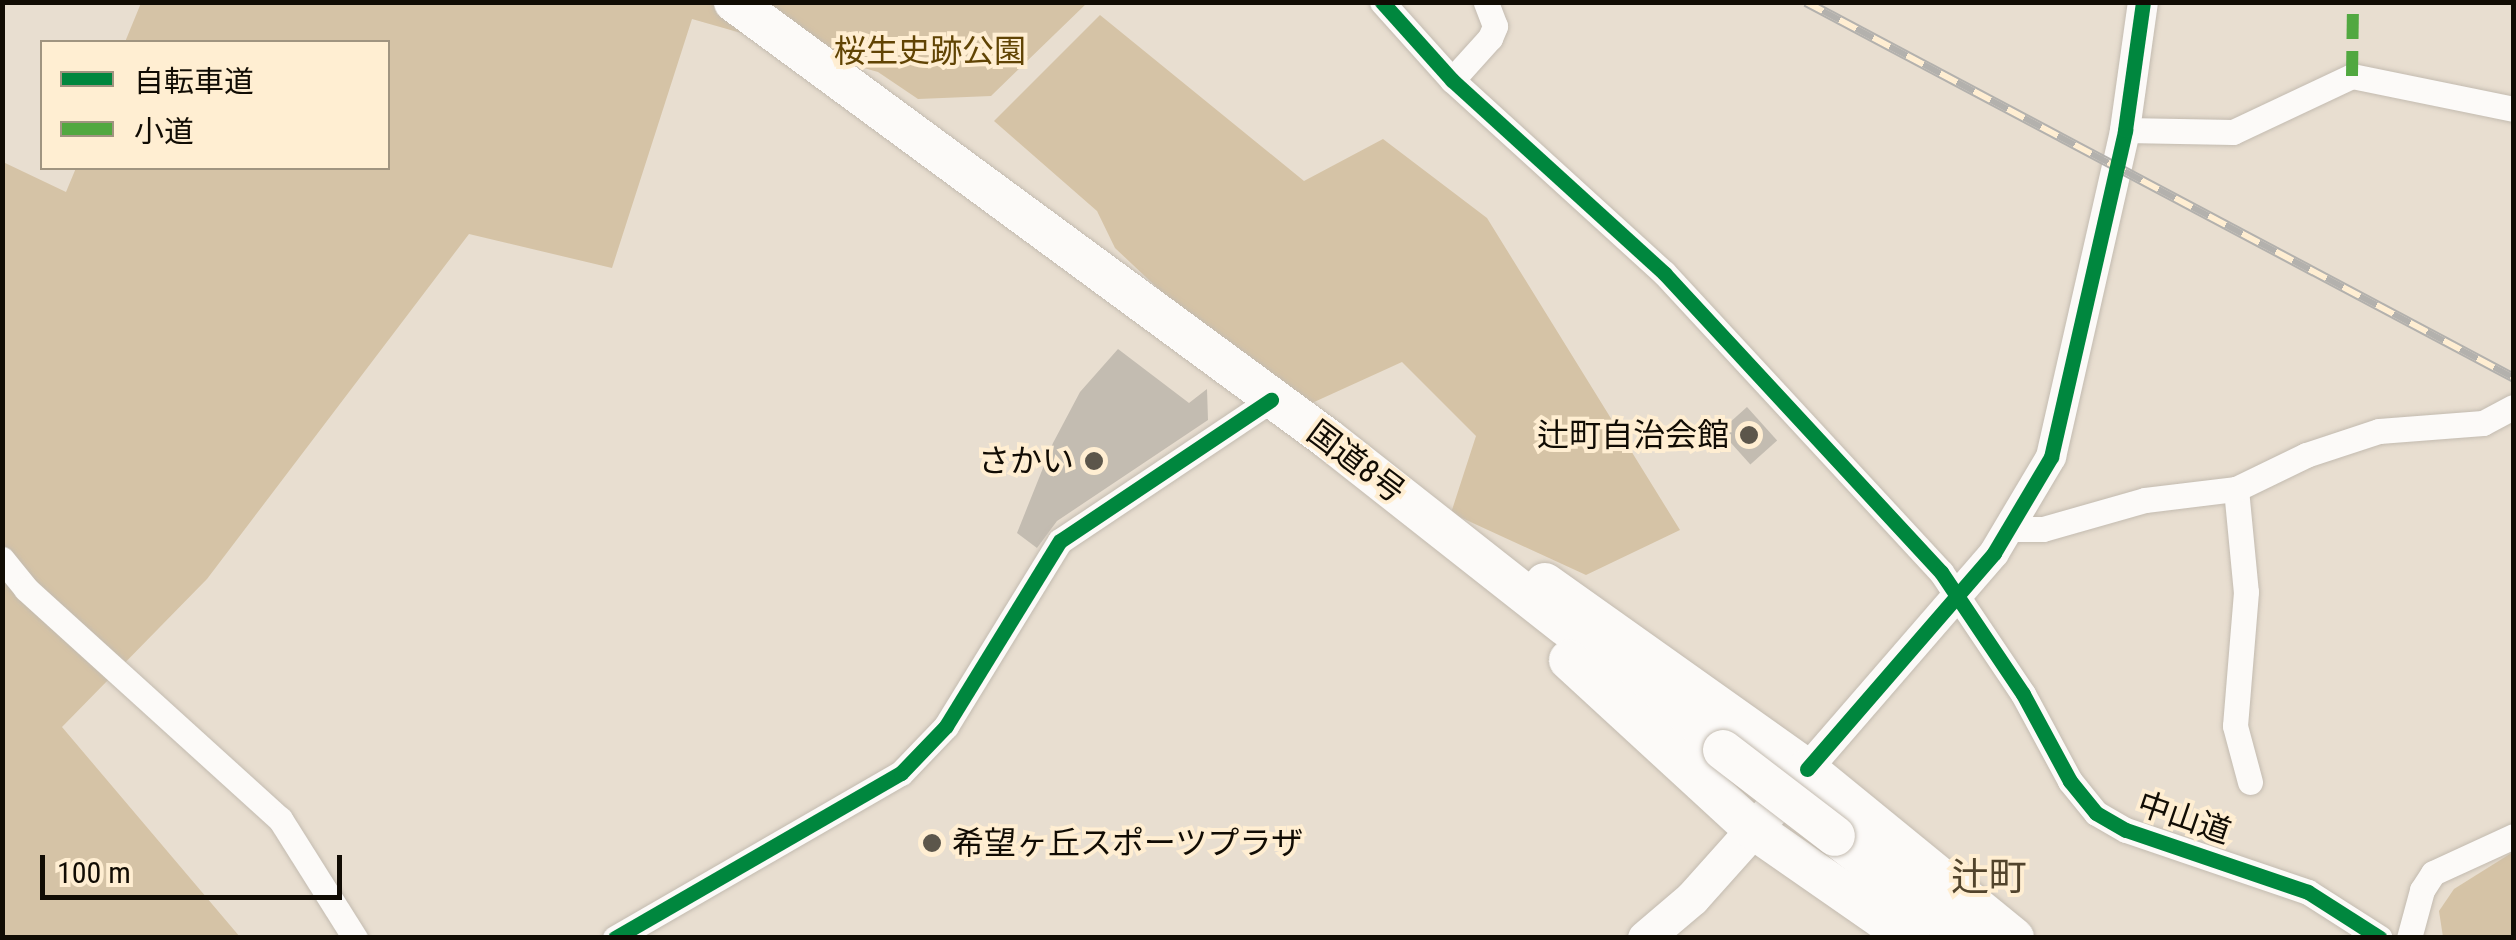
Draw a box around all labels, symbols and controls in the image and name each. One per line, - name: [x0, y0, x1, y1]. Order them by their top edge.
- park label: 桜生史跡公園: [834, 32, 1026, 70]
- legend: [40, 40, 390, 170]
- text: 自転車道: [134, 64, 254, 99]
- text: 小道: [134, 114, 194, 149]
- street label: 国道8号: [1300, 413, 1412, 511]
- place label: 辻町自治会館: [1537, 416, 1729, 454]
- marker: 辻町自治会館: [1738, 424, 1760, 446]
- place label: さかい: [978, 442, 1074, 480]
- marker: さかい: [1083, 450, 1105, 472]
- street label: 中山道: [2132, 784, 2236, 852]
- place label: 希望ヶ丘スポーツプラザ: [952, 824, 1304, 862]
- marker: 希望ヶ丘スポーツプラザ: [921, 832, 943, 854]
- scale bar: [45, 835, 348, 897]
- text: 100 m: [57, 855, 131, 890]
- district label: 辻町: [1951, 855, 2027, 901]

